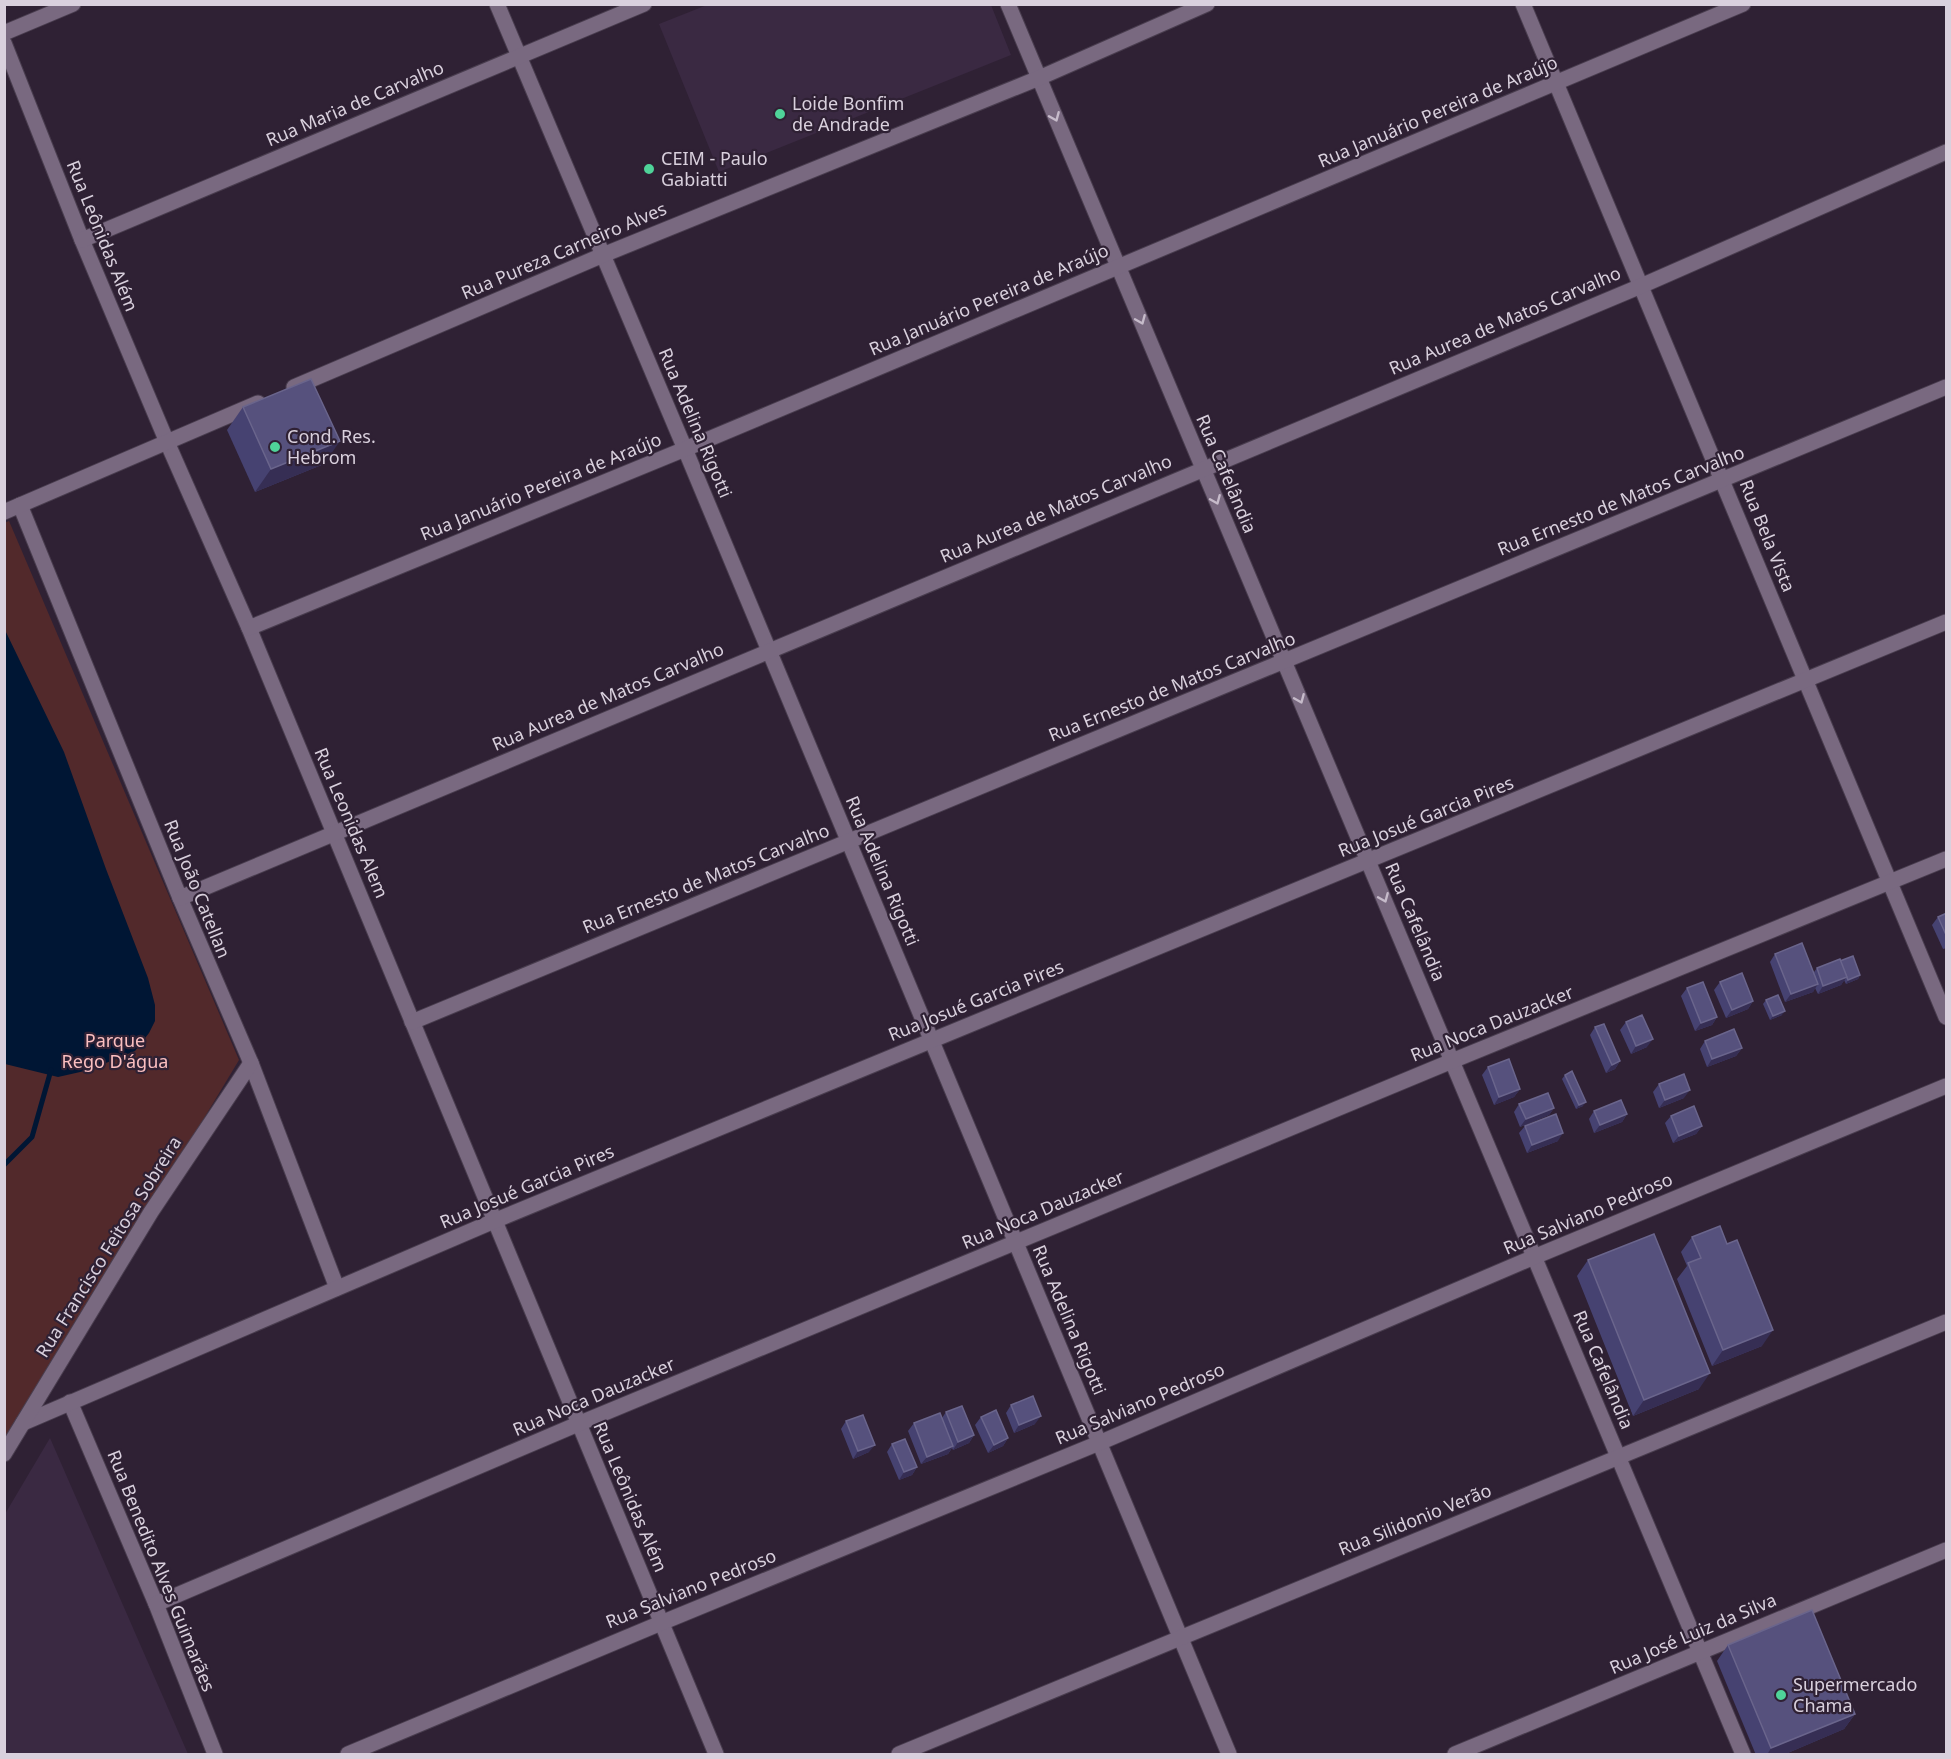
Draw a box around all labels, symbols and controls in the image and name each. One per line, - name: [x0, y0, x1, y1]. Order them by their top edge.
- street label: Rua Januário Pereira de Araújo: [1314, 50, 1561, 173]
- street label: Rua Maria de Carvalho: [262, 55, 447, 151]
- place label: Loide Bonfim de Andrade: [792, 91, 904, 136]
- marker: Loide Bonfim de Andrade: [773, 107, 787, 121]
- one-way arrow: [1048, 110, 1060, 121]
- place label: CEIM - Paulo Gabiatti: [661, 146, 768, 191]
- street label: Rua Leônidas Além: [62, 157, 144, 315]
- marker: CEIM - Paulo Gabiatti: [642, 162, 656, 176]
- street label: Rua Pureza Carneiro Alves: [457, 196, 670, 304]
- street label: Rua Januário Pereira de Araújo: [865, 238, 1112, 361]
- street label: Rua Aurea de Matos Carvalho: [1385, 260, 1624, 380]
- one-way arrow: [1134, 314, 1146, 325]
- street label: Rua Adelina Rigotti: [654, 344, 738, 501]
- street label: Rua Cafelândia: [1191, 411, 1263, 537]
- place label: Cond. Res. Hebrom: [287, 424, 376, 469]
- street label: Rua Januário Pereira de Araújo: [416, 427, 665, 546]
- street label: Rua Ernesto de Matos Carvalho: [1494, 439, 1748, 561]
- marker: Cond. Res. Hebrom: [268, 440, 282, 454]
- street label: Rua Aurea de Matos Carvalho: [936, 448, 1175, 568]
- street label: Rua Bela Vista: [1735, 476, 1801, 595]
- one-way arrow: [1209, 493, 1221, 504]
- street label: Rua Ernesto de Matos Carvalho: [1045, 625, 1299, 747]
- street label: Rua Aurea de Matos Carvalho: [488, 636, 727, 756]
- one-way arrow: [1293, 693, 1305, 704]
- street label: Rua Leonidas Alem: [309, 744, 394, 901]
- street label: Rua Josué Garcia Pires: [1334, 770, 1517, 862]
- street label: Rua Adelina Rigotti: [841, 792, 925, 949]
- street label: Rua João Catellan: [159, 816, 237, 961]
- street label: Rua Ernesto de Matos Carvalho: [579, 817, 833, 939]
- street label: Rua Cafelândia: [1380, 859, 1452, 985]
- one-way arrow: [1377, 892, 1389, 903]
- street label: Rua Josué Garcia Pires: [884, 954, 1067, 1046]
- street label: Rua Noca Dauzacker: [1407, 979, 1577, 1067]
- park label: Parque Rego D'água: [62, 1028, 168, 1073]
- street label: Rua Francisco Feitosa Sobreira: [30, 1131, 186, 1362]
- street label: Rua Josué Garcia Pires: [436, 1138, 617, 1234]
- street label: Rua Noca Dauzacker: [958, 1164, 1128, 1254]
- street label: Rua Salviano Pedroso: [1499, 1166, 1676, 1260]
- street label: Rua Adelina Rigotti: [1028, 1241, 1112, 1398]
- street label: Rua Cafelândia: [1568, 1307, 1640, 1433]
- street label: Rua Noca Dauzacker: [509, 1351, 679, 1441]
- street label: Rua Salviano Pedroso: [1051, 1356, 1228, 1450]
- street label: Rua Leônidas Além: [588, 1418, 673, 1575]
- street label: Rua Benedito Alves Guimarães: [102, 1446, 221, 1695]
- street label: Rua Silidonio Verão: [1335, 1477, 1495, 1561]
- street label: Rua Salviano Pedroso: [602, 1543, 779, 1633]
- street label: Rua José Luiz da Silva: [1606, 1587, 1780, 1679]
- place label: Supermercado Chama: [1793, 1672, 1917, 1717]
- marker: Supermercado Chama: [1774, 1688, 1788, 1702]

